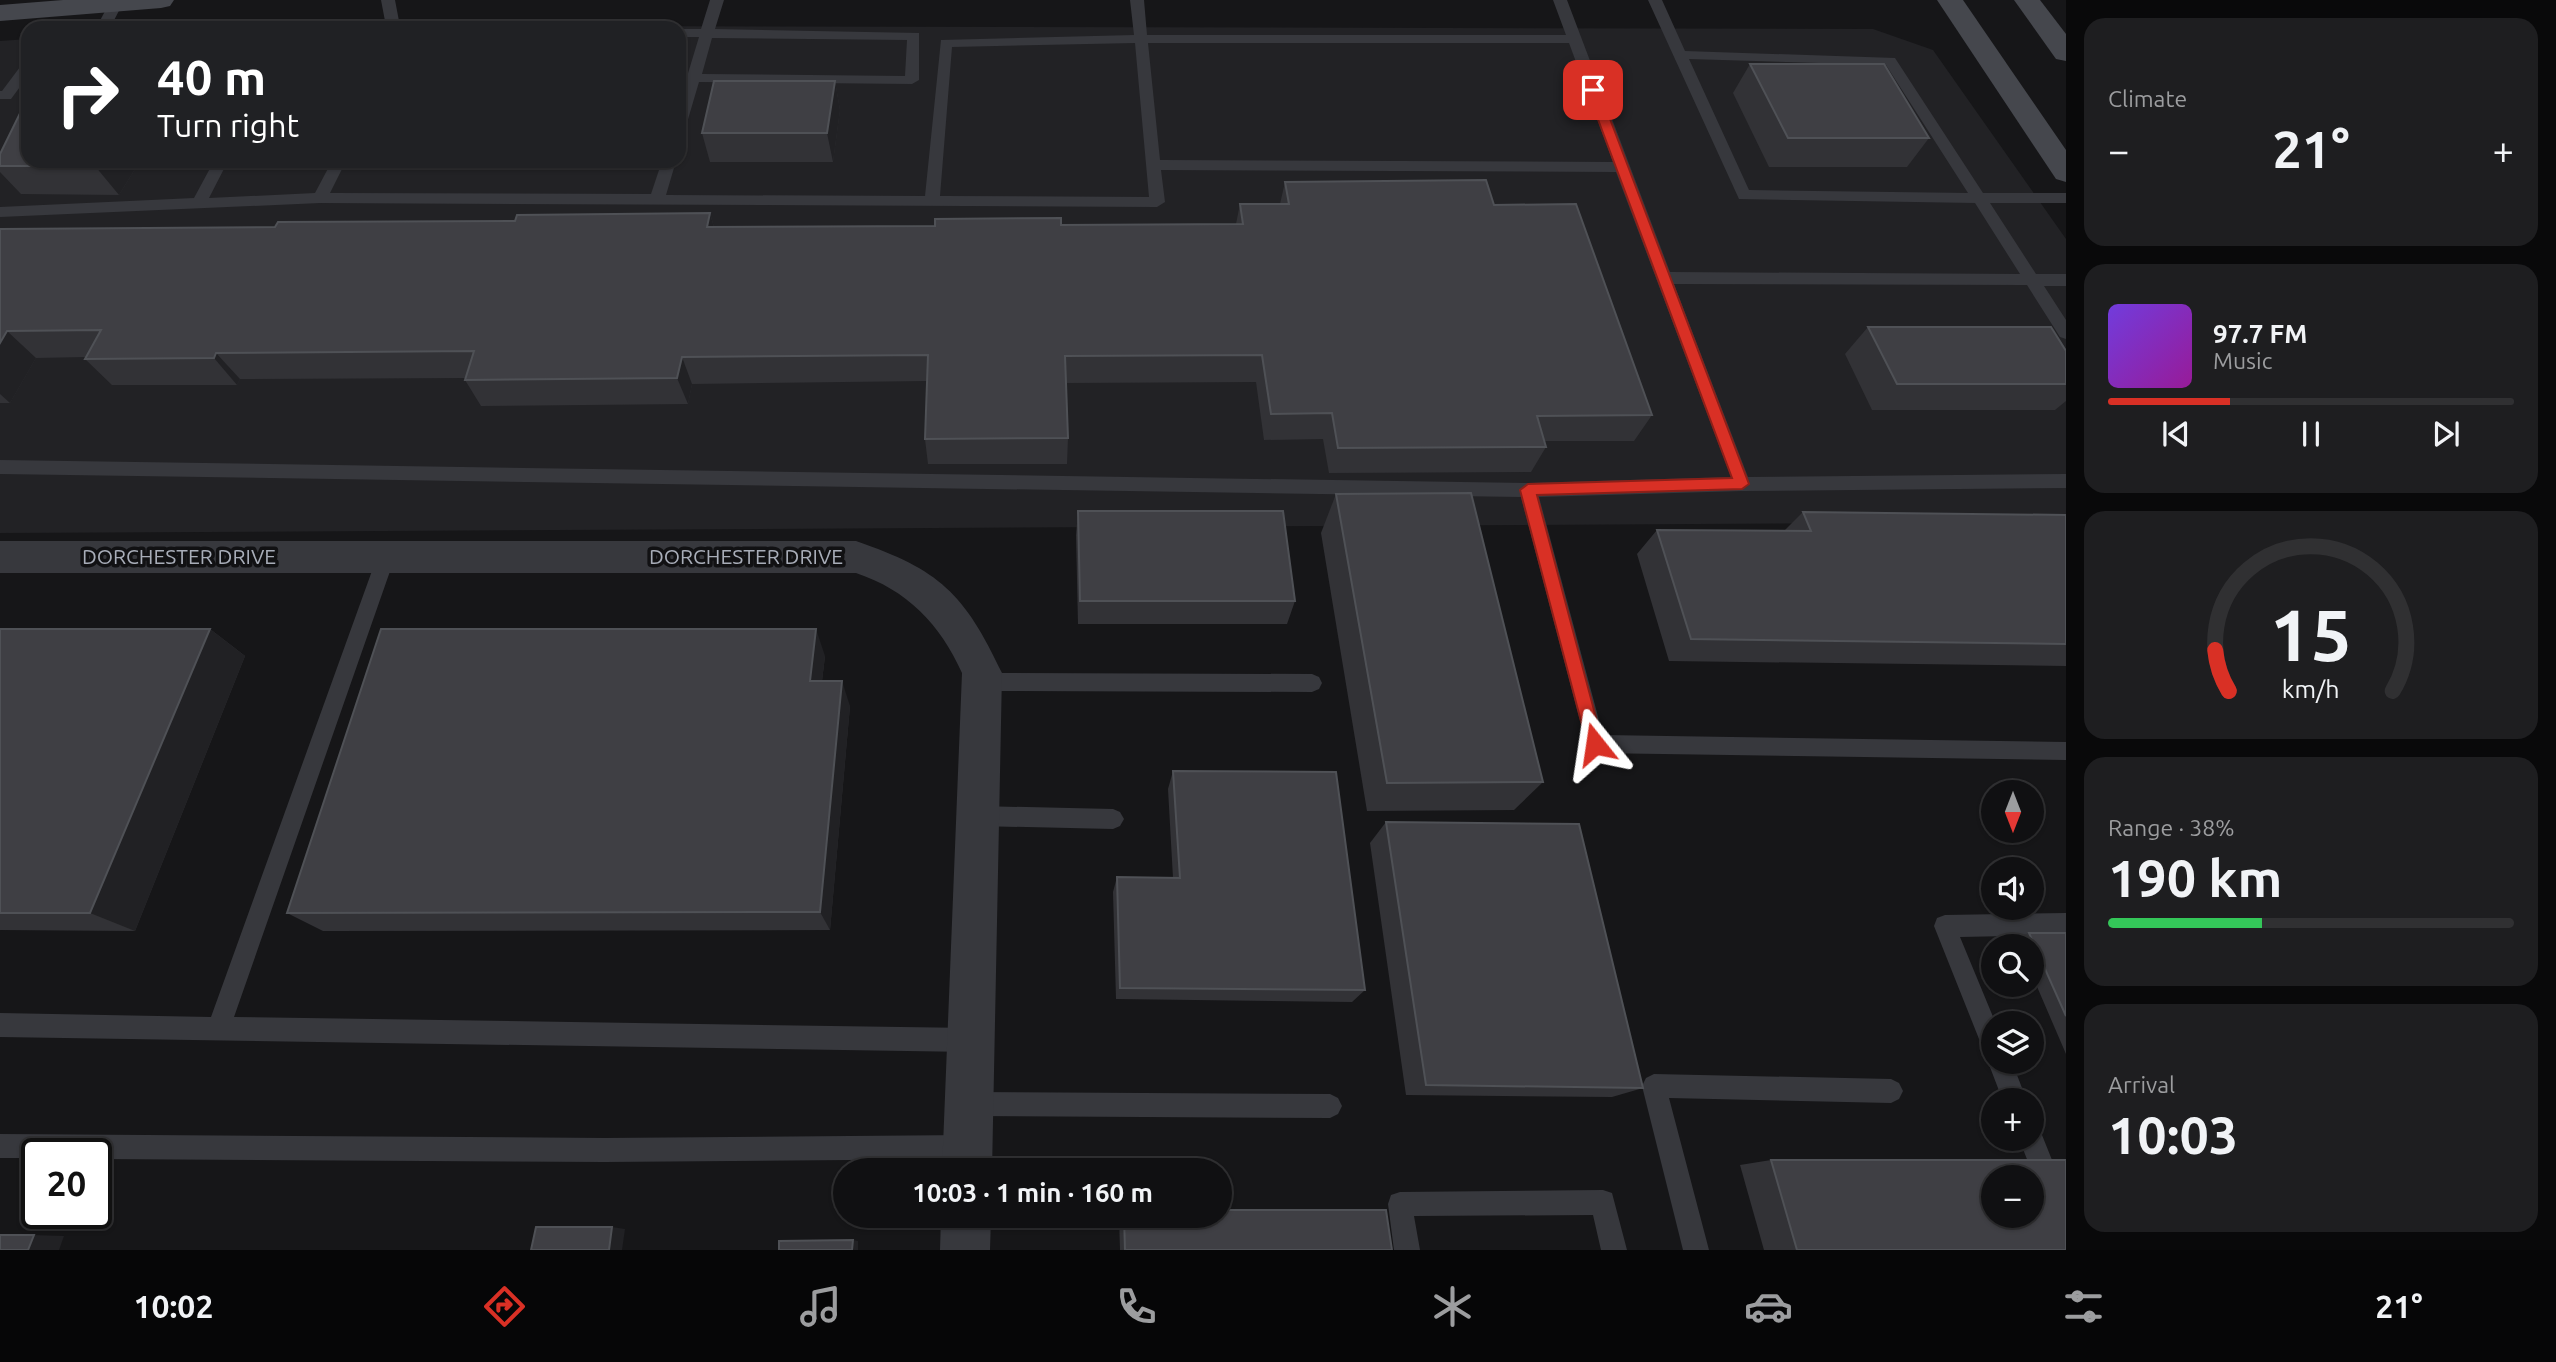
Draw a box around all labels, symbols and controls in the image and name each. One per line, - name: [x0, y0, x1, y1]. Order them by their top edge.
- icon: right: [42, 49, 133, 140]
- text: 40 m: [157, 49, 266, 104]
- pin: [1563, 60, 1623, 120]
- icon: arrive: [1574, 71, 1612, 109]
- text: Climate: [2108, 86, 2187, 111]
- text: Turn right: [157, 107, 299, 143]
- text: 21°: [2272, 120, 2350, 178]
- text: −: [2108, 129, 2129, 171]
- text: +: [2493, 129, 2514, 171]
- text: 97.7 FM: [2213, 319, 2307, 348]
- text: Music: [2213, 348, 2272, 373]
- icon: previous: [2157, 415, 2195, 453]
- icon: pause: [2292, 415, 2330, 453]
- icon: next: [2427, 415, 2465, 453]
- street label: DORCHESTER DRIVE: [82, 544, 276, 568]
- street label: DORCHESTER DRIVE: [649, 544, 843, 568]
- text: 15: [2270, 593, 2352, 675]
- text: km/h: [2282, 675, 2340, 703]
- position arrow: [1558, 707, 1632, 781]
- north arrow: [1981, 780, 2044, 844]
- map controls: [1981, 780, 2044, 1228]
- text: Range · 38%: [2108, 815, 2235, 840]
- text: 190 km: [2108, 849, 2282, 907]
- button: sound: [1981, 857, 2044, 920]
- button: search: [1981, 934, 2044, 997]
- button: layers: [1981, 1011, 2044, 1074]
- text: Arrival: [2108, 1072, 2175, 1097]
- button: +: [1981, 1088, 2044, 1151]
- text: 10:03: [2108, 1106, 2238, 1164]
- speed limit sign: 20: [21, 1138, 112, 1229]
- button: −: [1981, 1165, 2044, 1228]
- text: 10:03 · 1 min · 160 m: [912, 1178, 1153, 1207]
- icon: directions: [480, 1282, 529, 1331]
- icon: music: [796, 1282, 845, 1331]
- icon: phone: [1112, 1282, 1161, 1331]
- icon: climate: [1428, 1282, 1477, 1331]
- icon: car: [1744, 1282, 1793, 1331]
- icon: filters: [2059, 1282, 2108, 1331]
- text: 10:02: [133, 1288, 213, 1324]
- text: 21°: [2375, 1288, 2423, 1324]

